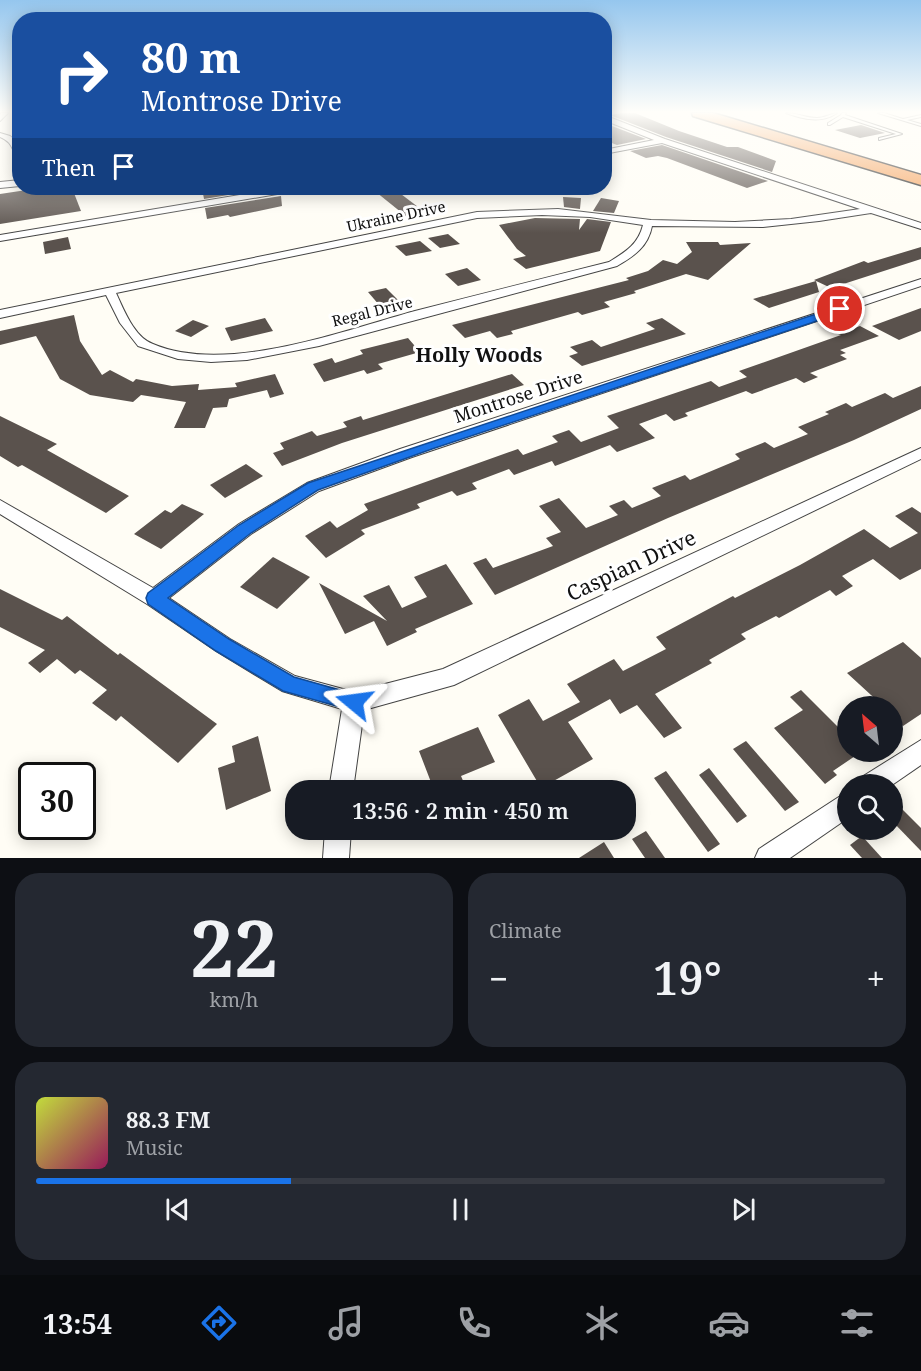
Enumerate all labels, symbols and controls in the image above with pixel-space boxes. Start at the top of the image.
text: 80 m [141,28,241,85]
icon: right [42,36,120,114]
text: Montrose Drive [141,82,342,119]
icon: arrive [107,150,140,183]
text: Then [42,152,95,182]
street label: Ukraine Drive [345,196,447,236]
pin [814,283,865,334]
street label: Regal Drive [330,291,414,331]
icon: arrive [823,292,856,325]
district label: Holly Woods [416,341,542,368]
street label: Montrose Drive [451,364,585,428]
street label: Caspian Drive [562,523,700,607]
position arrow [322,670,386,734]
north arrow [837,696,903,762]
map controls [837,696,903,840]
speed limit sign: 30 [18,762,96,840]
button: search [837,774,903,840]
text: 13:56 · 2 min · 450 m [352,795,569,825]
text: 22 [190,894,278,1000]
text: Climate [489,917,562,944]
text: 19° [653,947,722,1008]
text: − [489,956,508,1001]
text: + [867,956,885,1001]
text: km/h [209,986,259,1013]
text: 88.3 FM [126,1104,210,1134]
text: Music [126,1134,183,1161]
icon: previous [161,1193,194,1226]
icon: pause [444,1193,477,1226]
icon: next [727,1193,760,1226]
icon: directions [198,1302,240,1344]
icon: music [325,1302,367,1344]
icon: phone [453,1302,495,1344]
icon: climate [581,1302,623,1344]
icon: car [708,1302,750,1344]
icon: filters [836,1302,878,1344]
text: 13:54 [43,1305,112,1342]

